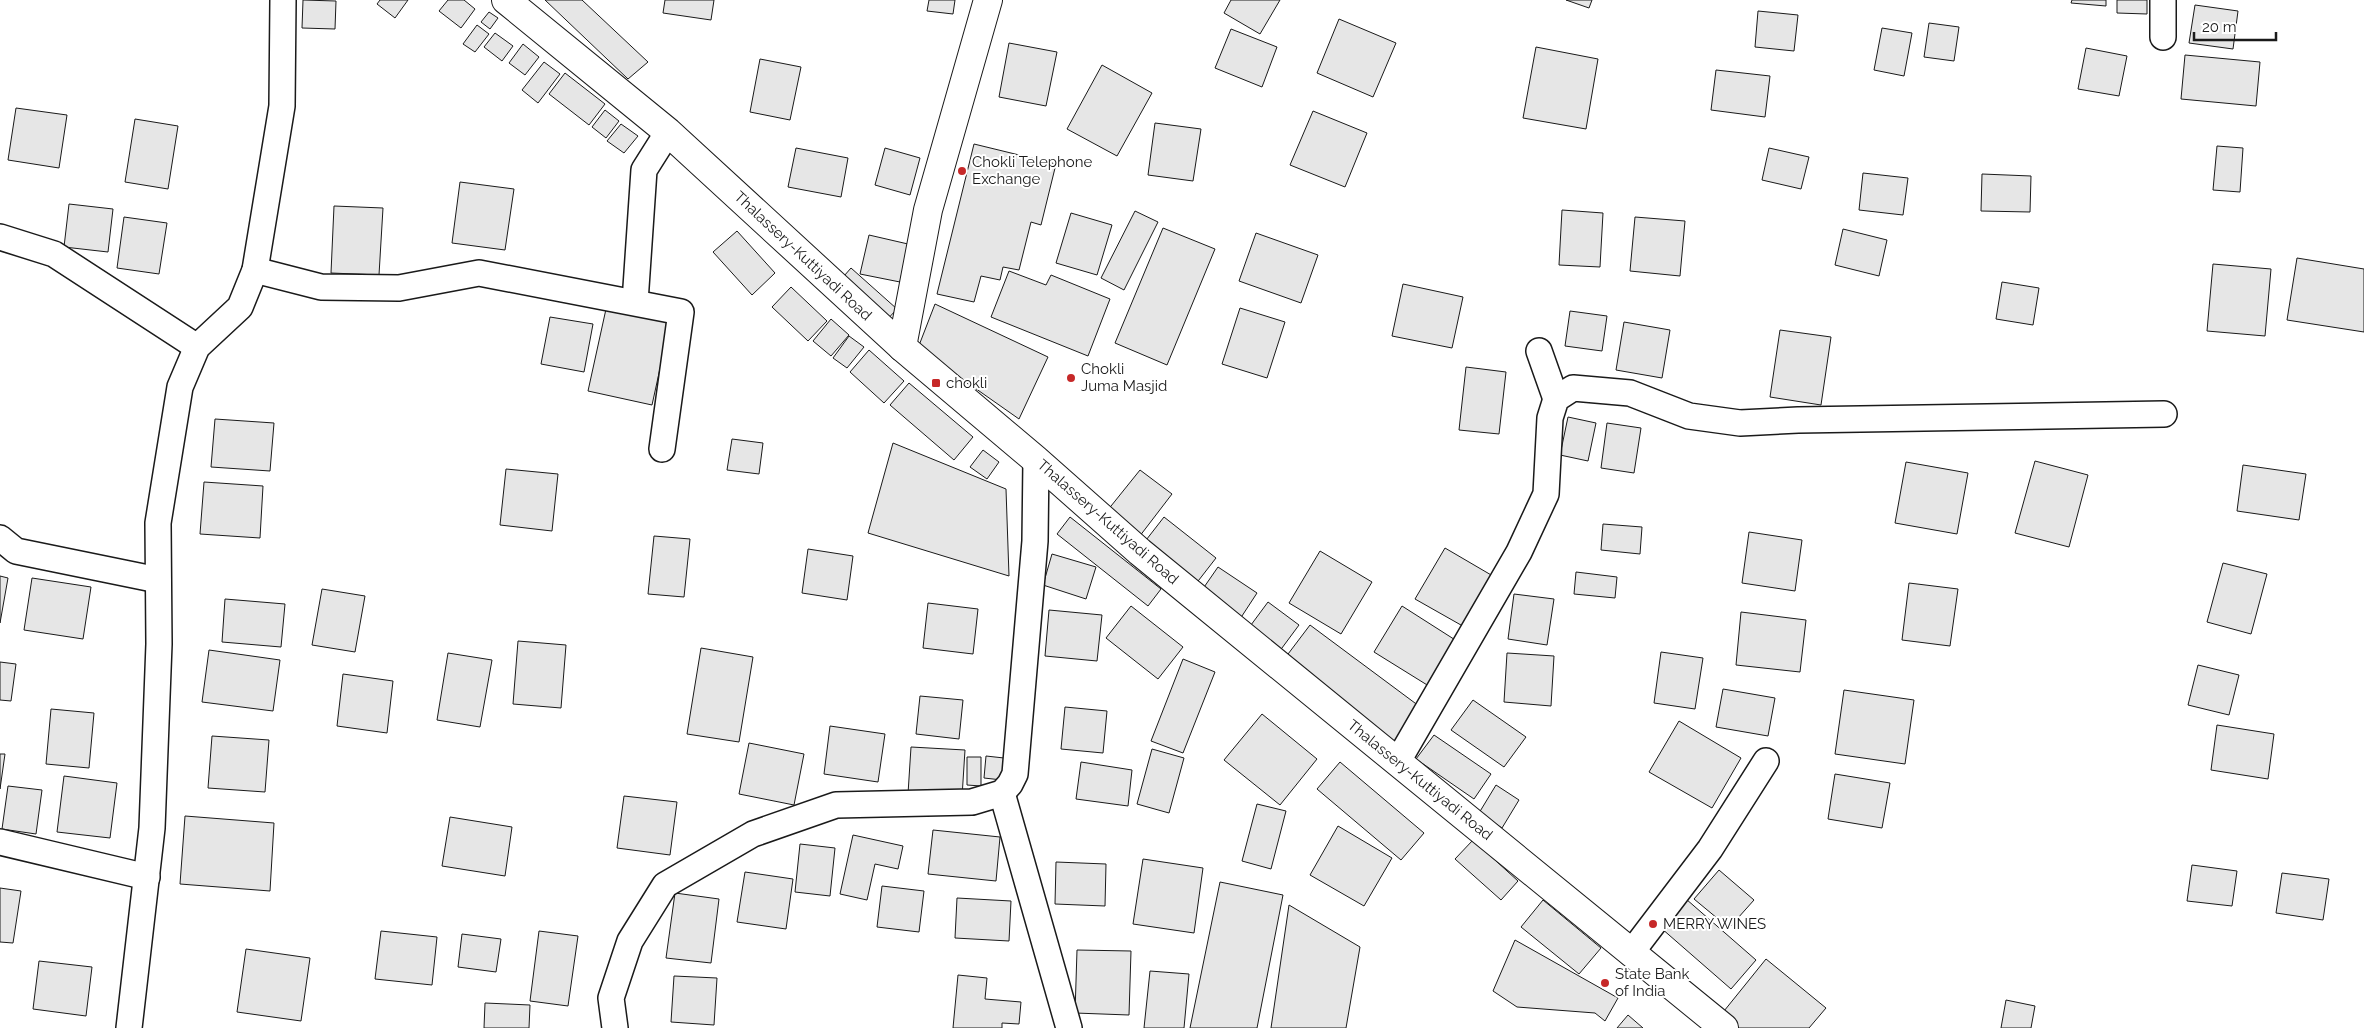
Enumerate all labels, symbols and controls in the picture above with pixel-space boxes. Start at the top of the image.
scale bar [2194,10,2276,42]
text: 20 m [2202,18,2237,36]
place label: Chokli Telephone Exchange [972,153,1092,188]
marker: Chokli Telephone Exchange [956,165,968,177]
street label: Thalassery-Kuttiyadi Road [731,188,875,324]
place label: Chokli Juma Masjid [1081,360,1167,395]
marker: Chokli Juma Masjid [1065,372,1077,384]
place label: chokli [946,374,987,392]
marker: chokli [930,377,942,389]
street label: Thalassery-Kuttiyadi Road [1034,456,1182,588]
street label: Thalassery-Kuttiyadi Road [1344,716,1496,844]
place label: MERRY WINES [1663,915,1766,933]
marker: MERRY WINES [1647,918,1659,930]
place label: State Bank of India [1615,965,1690,1000]
marker: State Bank of India [1599,977,1611,989]

